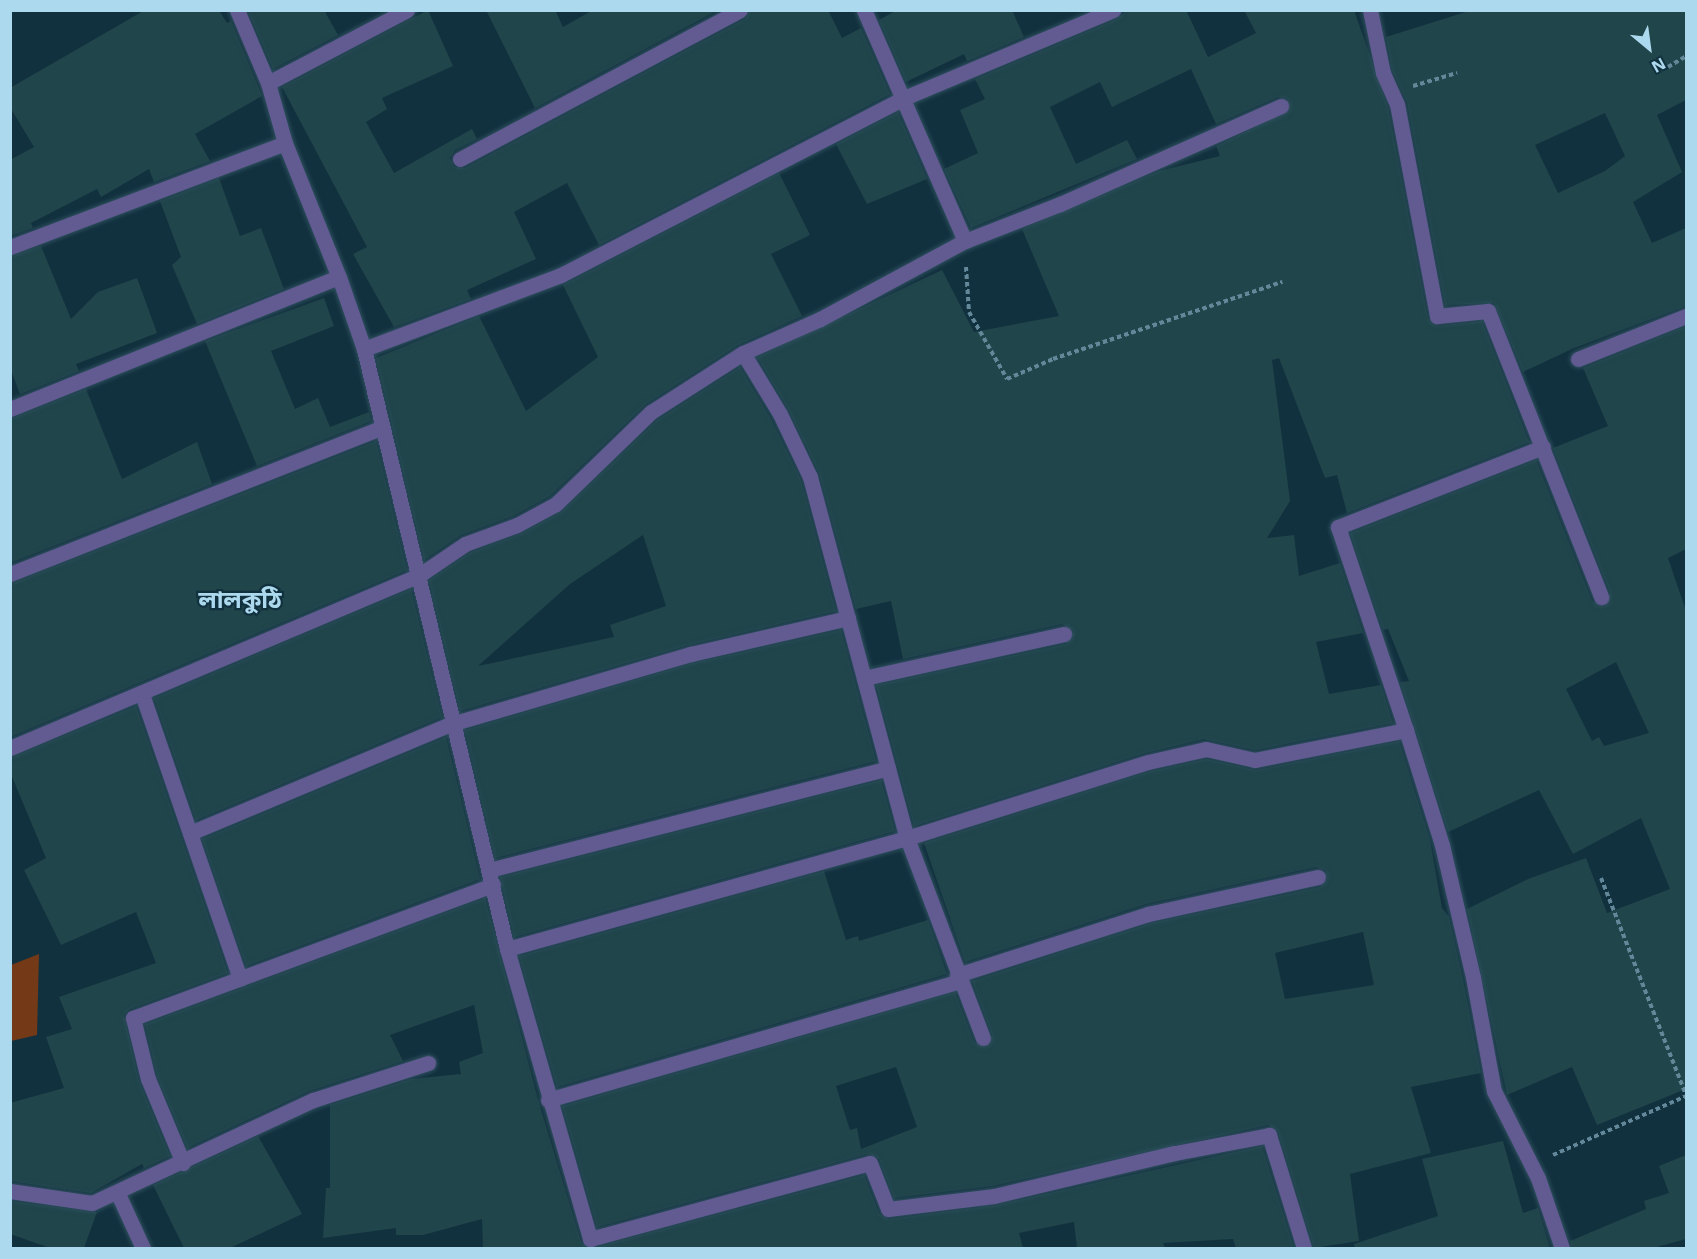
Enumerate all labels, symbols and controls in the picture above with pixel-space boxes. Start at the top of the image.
north arrow [1619,18,1679,78]
text: N [1647,51,1669,77]
district label: লালকুঠি [199,589,281,617]

